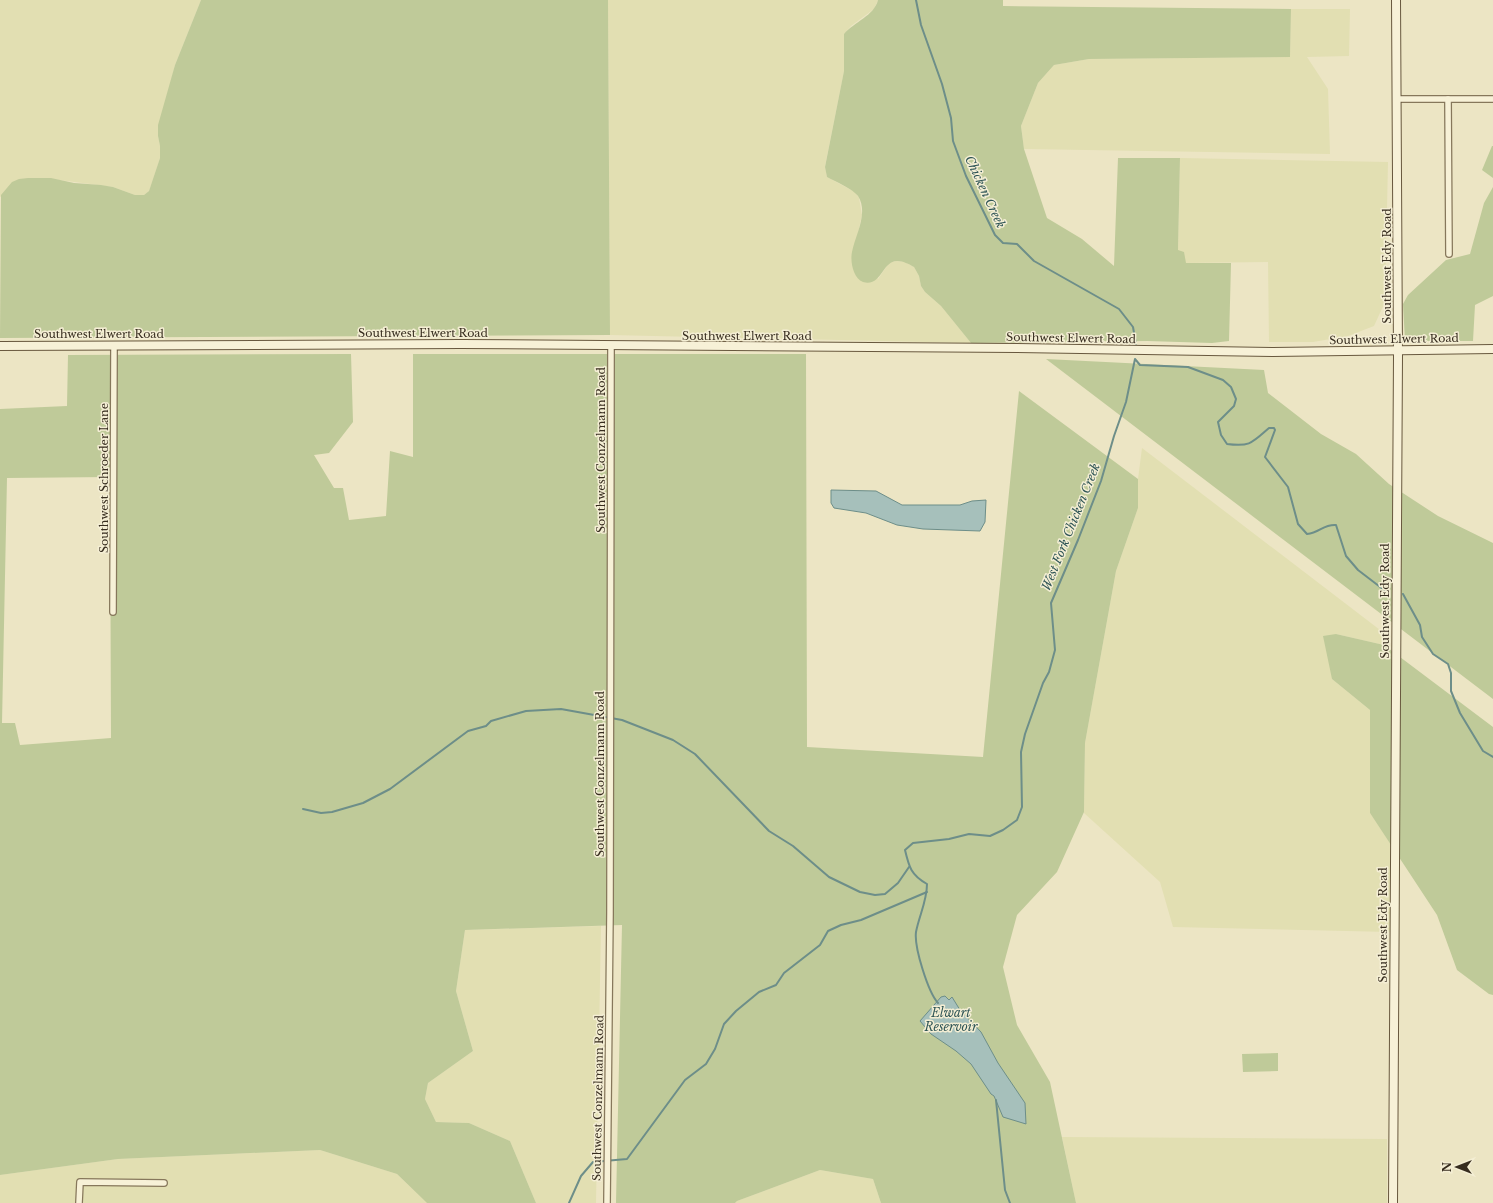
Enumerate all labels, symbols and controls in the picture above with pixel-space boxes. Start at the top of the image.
water label: Chicken Creek [962,153,1009,230]
street label: Southwest Edy Road [1380,208,1394,324]
street label: Southwest Elwert Road [358,326,488,340]
street label: Southwest Elwert Road [34,327,164,341]
street label: Southwest Elwert Road [682,329,812,343]
street label: Southwest Elwert Road [1006,330,1137,346]
street label: Southwest Elwert Road [1329,331,1460,347]
street label: Southwest Conzelmann Road [594,366,608,533]
street label: Southwest Schroeder Lane [97,403,111,553]
water label: West Fork Chicken Creek [1038,461,1103,593]
street label: Southwest Edy Road [1378,543,1392,659]
street label: Southwest Conzelmann Road [593,690,607,857]
street label: Southwest Edy Road [1376,867,1390,983]
water label: Elwart Reservoir [923,1005,978,1034]
street label: Southwest Conzelmann Road [590,1014,606,1181]
north arrow [1437,1147,1477,1187]
text: N [1440,1161,1454,1172]

